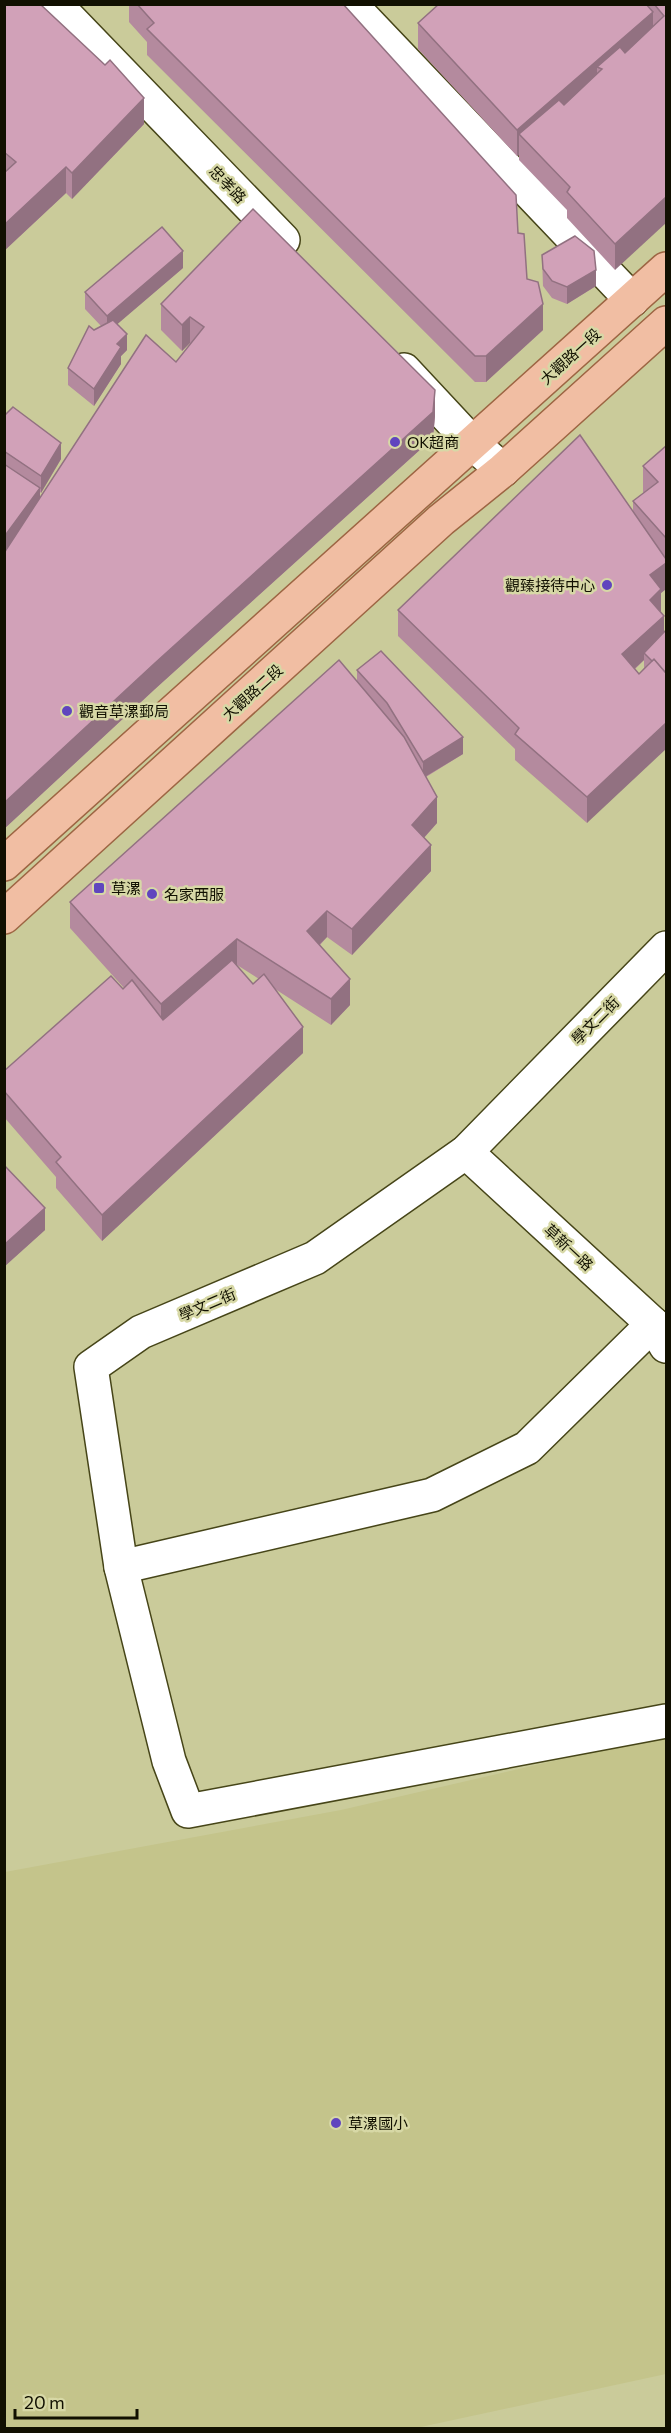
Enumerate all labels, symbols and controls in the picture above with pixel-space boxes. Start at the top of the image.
street label: 忠孝路 [206,162,250,206]
street label: 大觀路一段 [536,324,604,388]
place label: OK超商 [407,433,459,451]
marker: OK超商 [388,435,402,449]
place label: 觀臻接待中心 [505,576,595,594]
marker: 觀臻接待中心 [600,578,614,592]
street label: 大觀路二段 [218,660,286,724]
place label: 觀音草漯郵局 [79,702,169,720]
marker: 觀音草漯郵局 [60,704,74,718]
place label: 草漯 [111,879,141,897]
marker: 草漯 [92,881,106,895]
place label: 名家西服 [164,885,224,903]
marker: 名家西服 [145,887,159,901]
street label: 學文二街 [567,992,623,1048]
street label: 草新一路 [541,1220,597,1274]
street label: 學文二街 [176,1284,238,1324]
place label: 草漯國小 [348,2114,408,2132]
marker: 草漯國小 [329,2116,343,2130]
scale bar [15,2382,136,2420]
text: 20 m [24,2391,65,2413]

